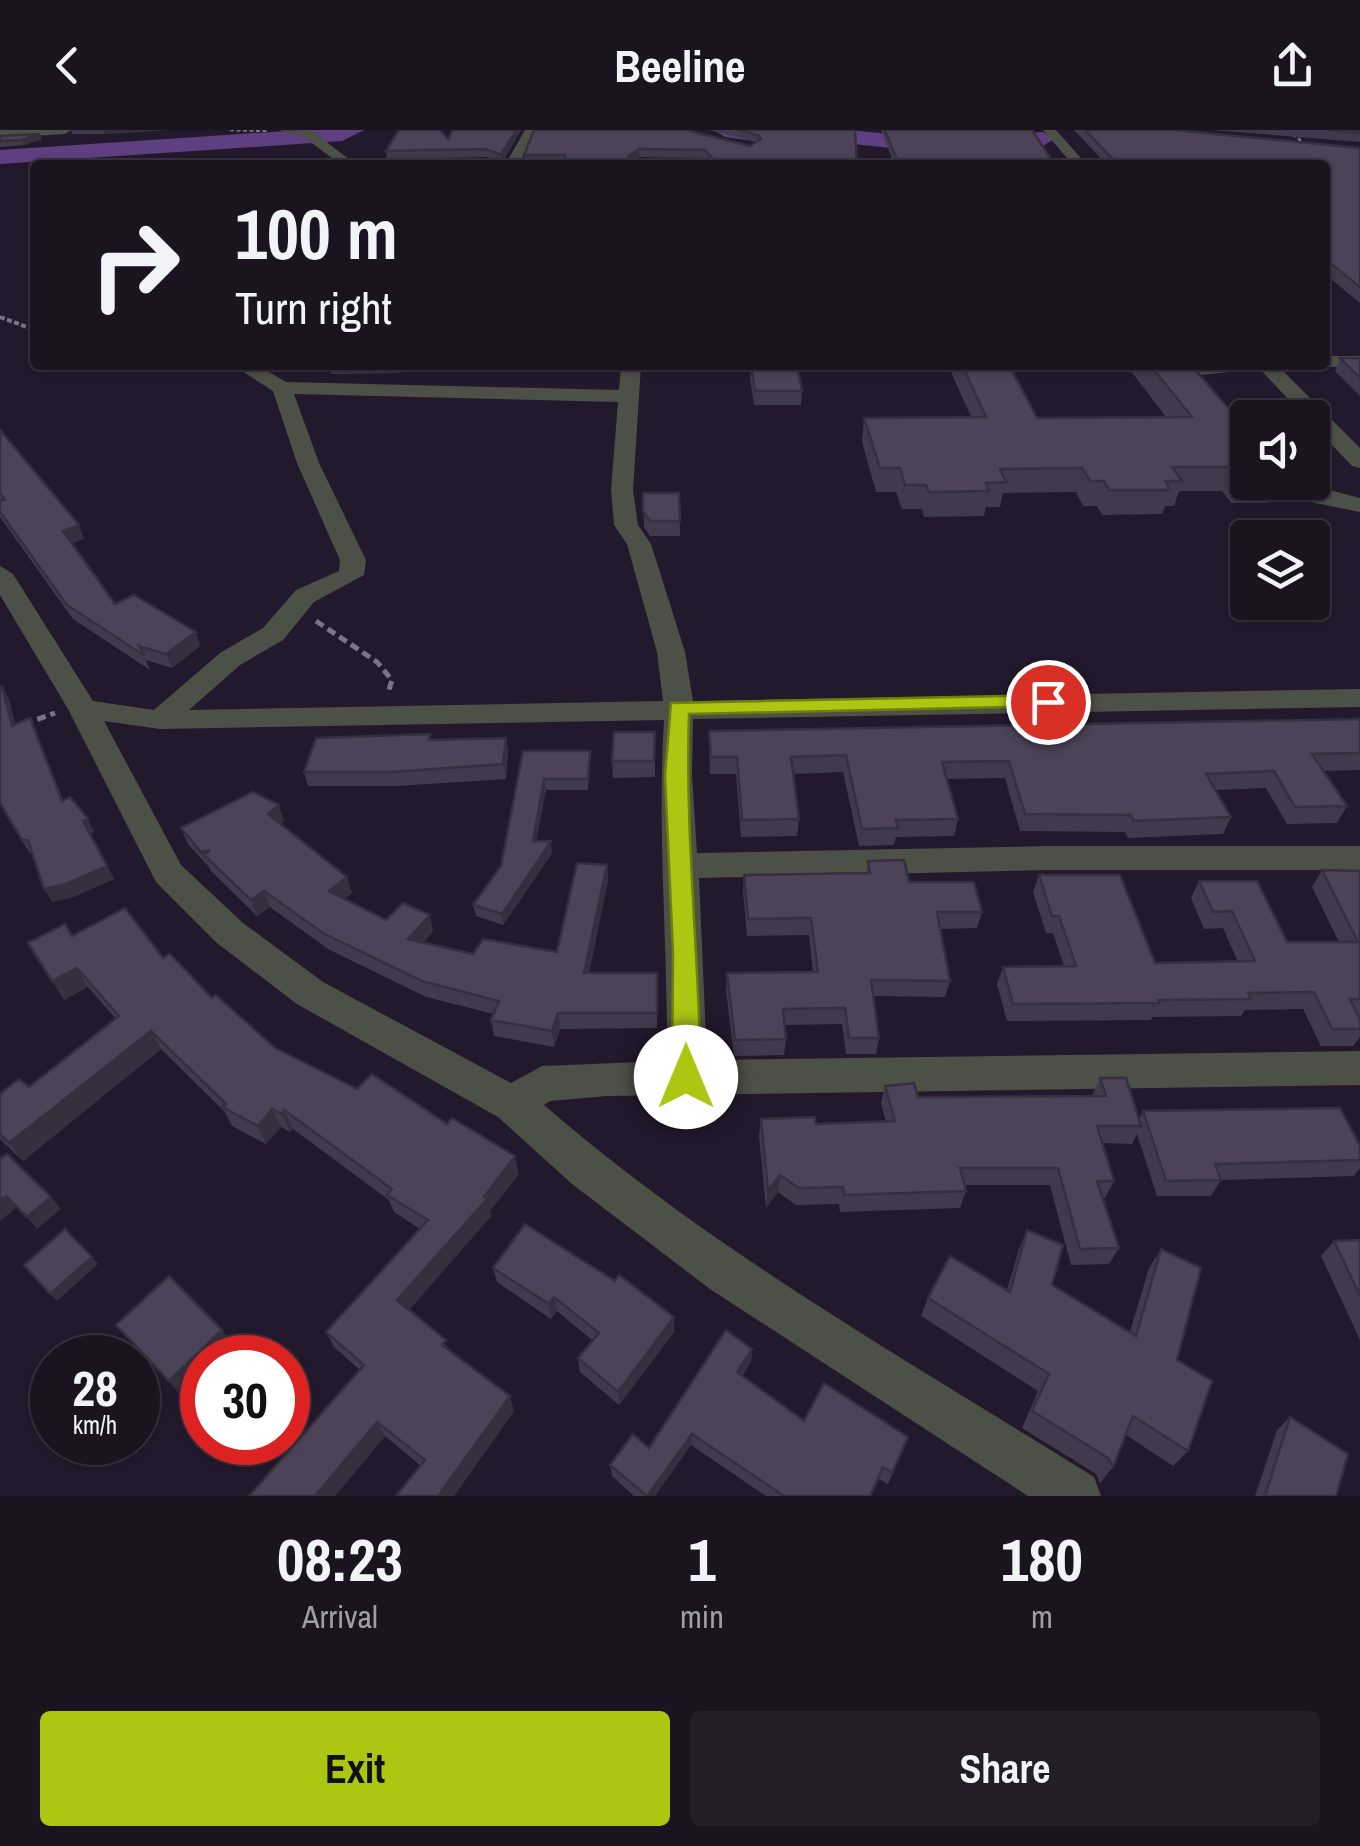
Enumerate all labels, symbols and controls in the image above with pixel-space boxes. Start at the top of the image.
text: Beeline [614,35,746,96]
icon: back [40,38,95,93]
icon: share [1265,38,1320,93]
text: 100 m [235,187,398,281]
icon: right [70,200,200,330]
text: Turn right [235,277,392,338]
map controls [1230,400,1330,620]
button: sound [1230,400,1330,500]
button: layers [1230,520,1330,620]
pin [1006,660,1091,745]
icon: arrive [1021,675,1076,730]
position arrow [634,1025,738,1129]
speed limit sign: 30 [180,1335,310,1465]
text: 28 [72,1354,118,1422]
text: km/h [73,1408,117,1442]
text: 08:23 [277,1519,403,1600]
text: 1 [688,1519,716,1600]
text: 180 [1001,1519,1083,1600]
text: Arrival [302,1595,378,1638]
text: min [680,1595,724,1638]
text: m [1031,1595,1053,1638]
button: Exit [40,1711,670,1826]
button: Share [690,1711,1320,1826]

